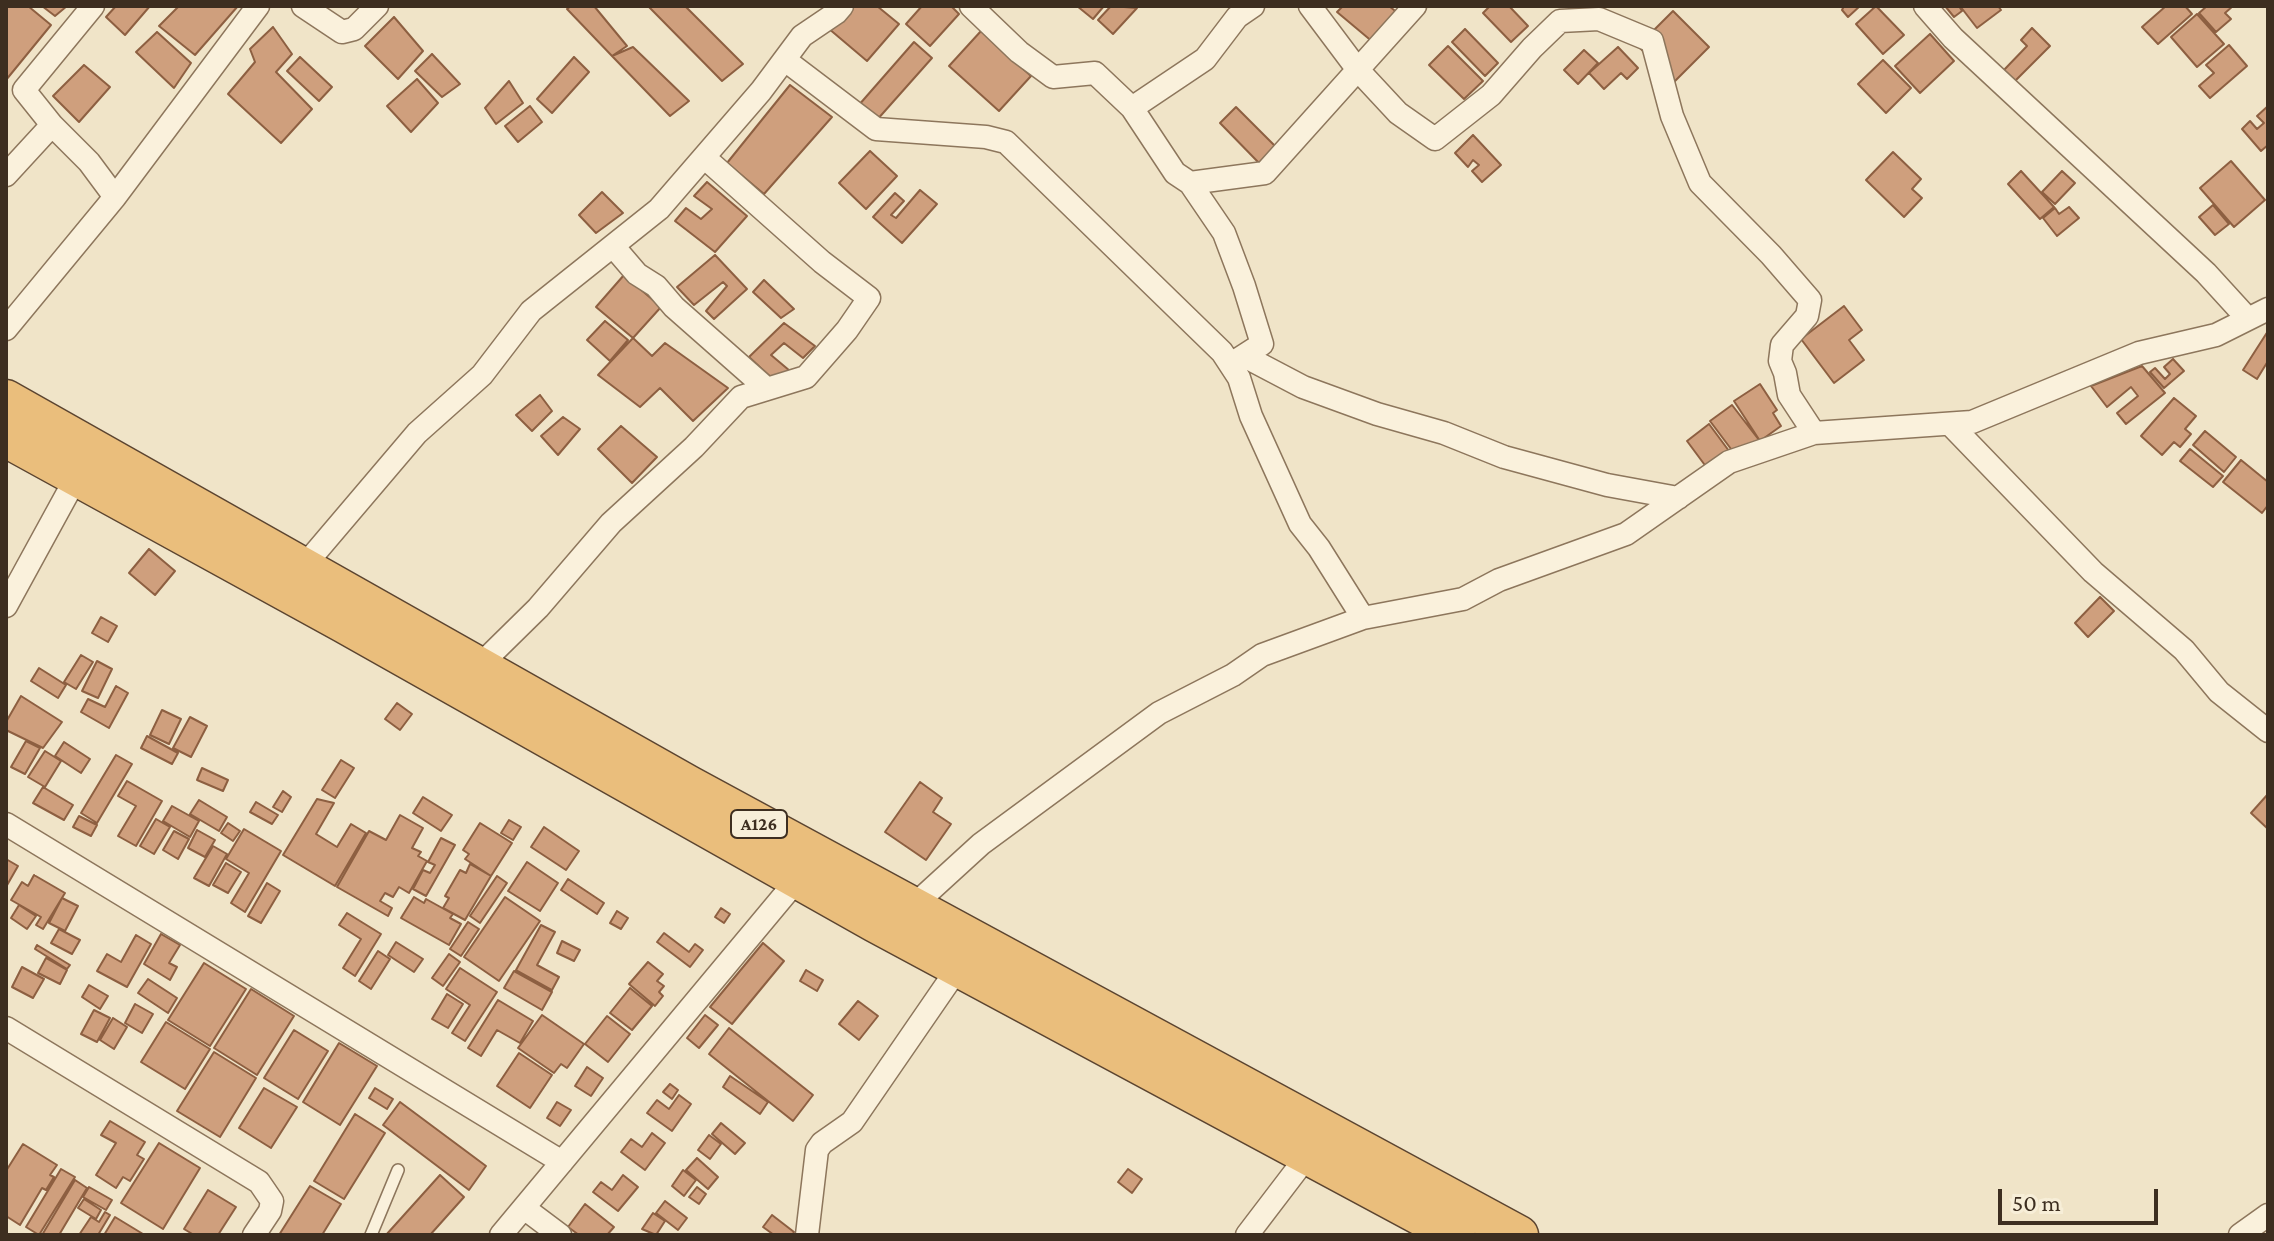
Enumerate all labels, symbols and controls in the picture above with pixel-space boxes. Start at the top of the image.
road number: A126 [731,810,787,838]
scale bar [2002,1173,2162,1223]
text: 50 m [2012,1189,2061,1216]

